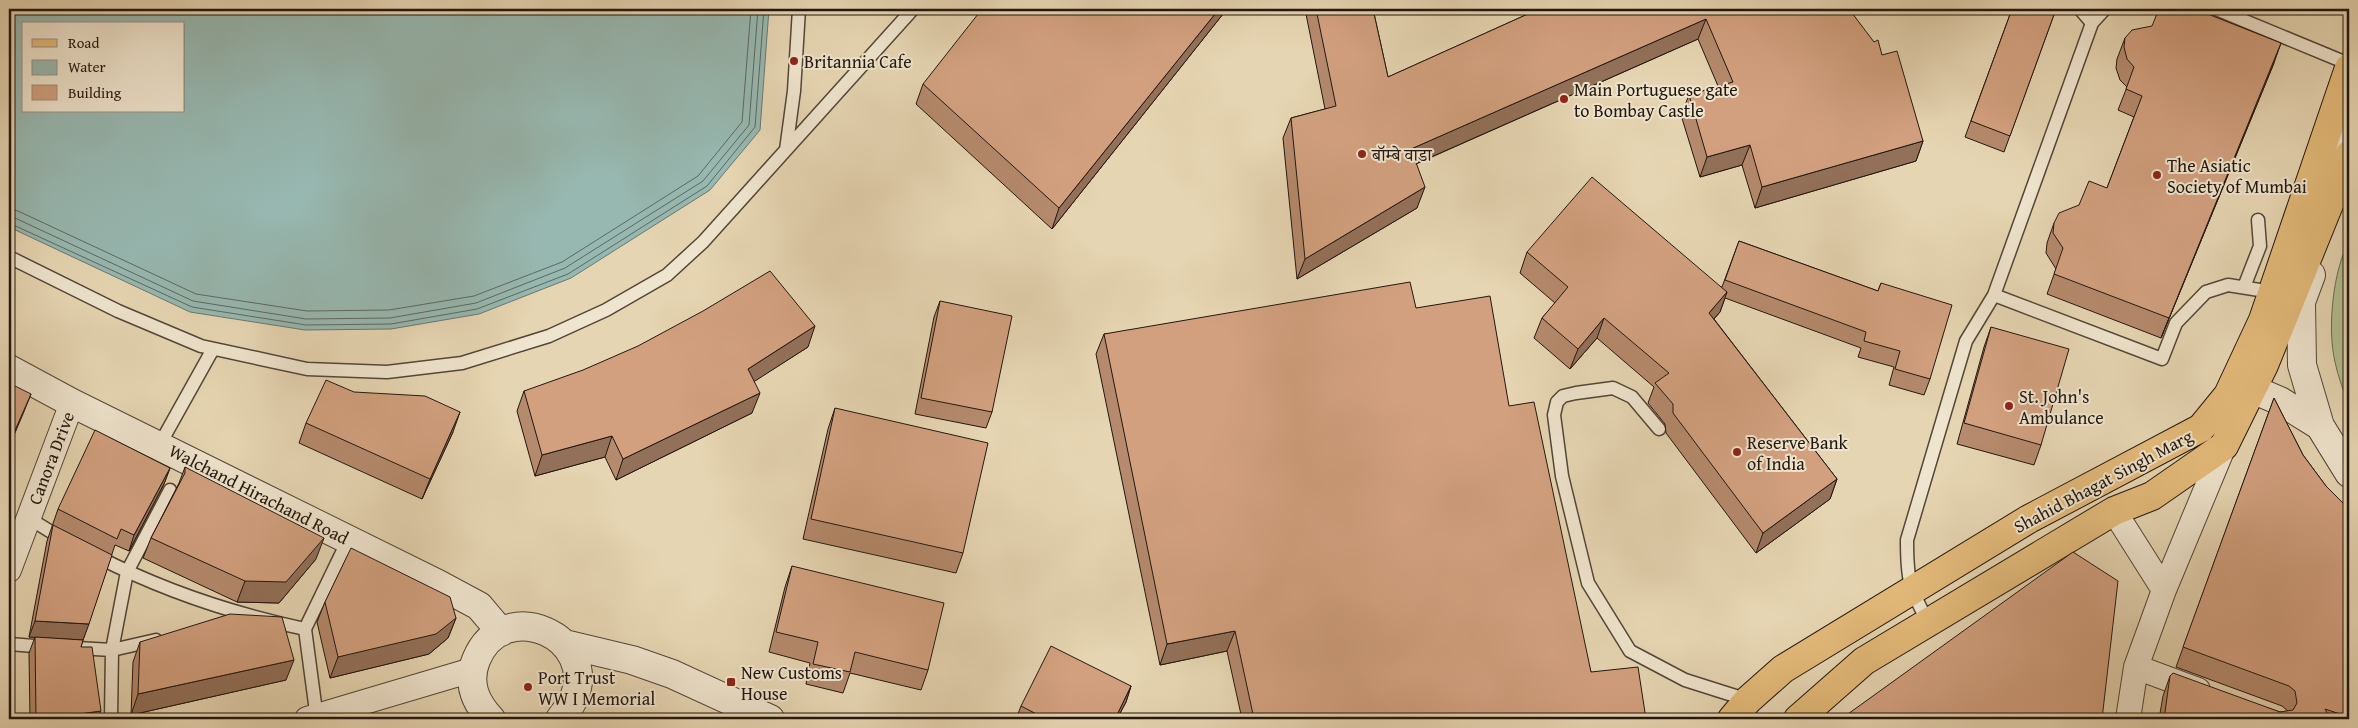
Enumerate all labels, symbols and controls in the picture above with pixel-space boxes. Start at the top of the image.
legend [22,22,185,112]
text: Road [68,32,99,53]
place label: Britannia Cafe [804,48,912,75]
marker: Britannia Cafe [788,55,800,67]
text: Water [68,56,106,77]
place label: Main Portuguese gate to Bombay Castle [1574,76,1738,124]
text: Building [68,82,122,103]
marker: Main Portuguese gate to Bombay Castle [1558,93,1570,105]
place label: बॉम्बे वाडा [1371,141,1433,168]
marker: बॉम्बे वाडा [1356,148,1368,160]
place label: The Asiatic Society of Mumbai [2167,152,2307,200]
marker: The Asiatic Society of Mumbai [2151,169,2163,181]
place label: St. John's Ambulance [2019,383,2104,431]
marker: St. John's Ambulance [2003,400,2015,412]
street label: Canora Drive [21,408,81,508]
street label: Shahid Bhagat Singh Marg [2009,422,2197,540]
place label: Reserve Bank of India [1747,429,1849,477]
street label: Walchand Hirachand Road [164,437,354,551]
marker: Reserve Bank of India [1731,446,1743,458]
place label: New Customs House [741,659,842,707]
place label: Port Trust WW I Memorial [538,664,655,712]
marker: New Customs House [725,676,737,688]
marker: Port Trust WW I Memorial [522,681,534,693]

